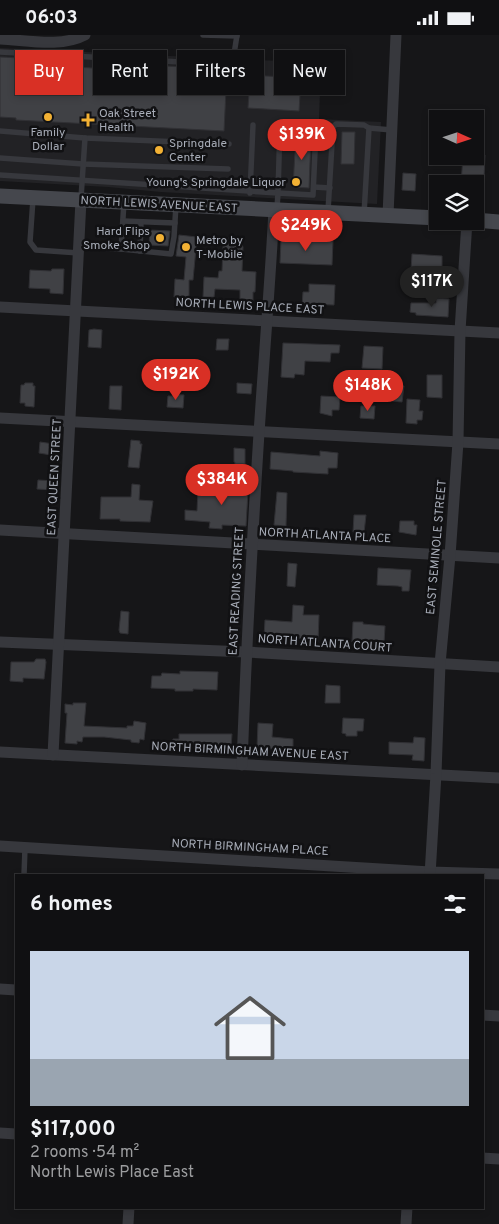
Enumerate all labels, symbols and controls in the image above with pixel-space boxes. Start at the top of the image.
text: 06:03 [25,6,78,30]
chip: Buy [15,50,83,95]
chip: Rent [93,50,167,95]
chip: Filters [177,50,264,95]
chip: New [274,50,345,95]
place label: Oak Street Health [99,106,156,136]
north arrow [429,110,484,165]
map controls [429,110,484,230]
marker: Family Dollar [42,111,54,123]
marker: Oak Street Health [81,113,95,127]
pin: $139K [267,119,337,161]
place label: Family Dollar [31,125,65,155]
text: $139K [279,125,325,145]
place label: Springdale Center [169,136,227,166]
marker: Springdale Center [153,144,165,156]
place label: Young's Springdale Liquor [146,175,286,191]
button: layers [429,175,484,230]
marker: Young's Springdale Liquor [290,176,302,188]
street label: NORTH LEWIS AVENUE EAST [80,193,238,217]
pin: $249K [271,209,341,252]
text: $249K [281,216,331,236]
place label: Hard Flips Smoke Shop [83,224,150,254]
marker: Hard Flips Smoke Shop [154,232,166,244]
place label: Metro by T-Mobile [196,233,243,263]
marker: Metro by T-Mobile [180,241,192,253]
pin: $117K [397,265,467,308]
text: $117K [411,272,453,292]
street label: NORTH LEWIS PLACE EAST [175,295,325,319]
pin: $192K [141,359,211,401]
text: $192K [153,365,200,385]
pin: $148K [333,369,403,412]
text: $148K [344,376,392,396]
street label: EAST QUEEN STREET [44,418,66,536]
pin: $384K [187,463,257,506]
text: $384K [197,470,247,490]
street label: EAST SEMINOLE STREET [423,479,451,615]
street label: NORTH ATLANTA PLACE [258,525,392,547]
street label: EAST READING STREET [226,526,248,656]
street label: NORTH ATLANTA COURT [257,631,393,657]
street label: NORTH BIRMINGHAM AVENUE EAST [151,739,349,765]
street label: NORTH BIRMINGHAM PLACE [171,836,329,860]
icon: filters [441,890,469,918]
text: 6 homes [30,891,113,918]
icon: home [205,983,295,1073]
text: $117,000 [30,1116,116,1143]
text: 2 rooms · 54 m² [30,1143,139,1163]
text: North Lewis Place East [30,1163,194,1183]

